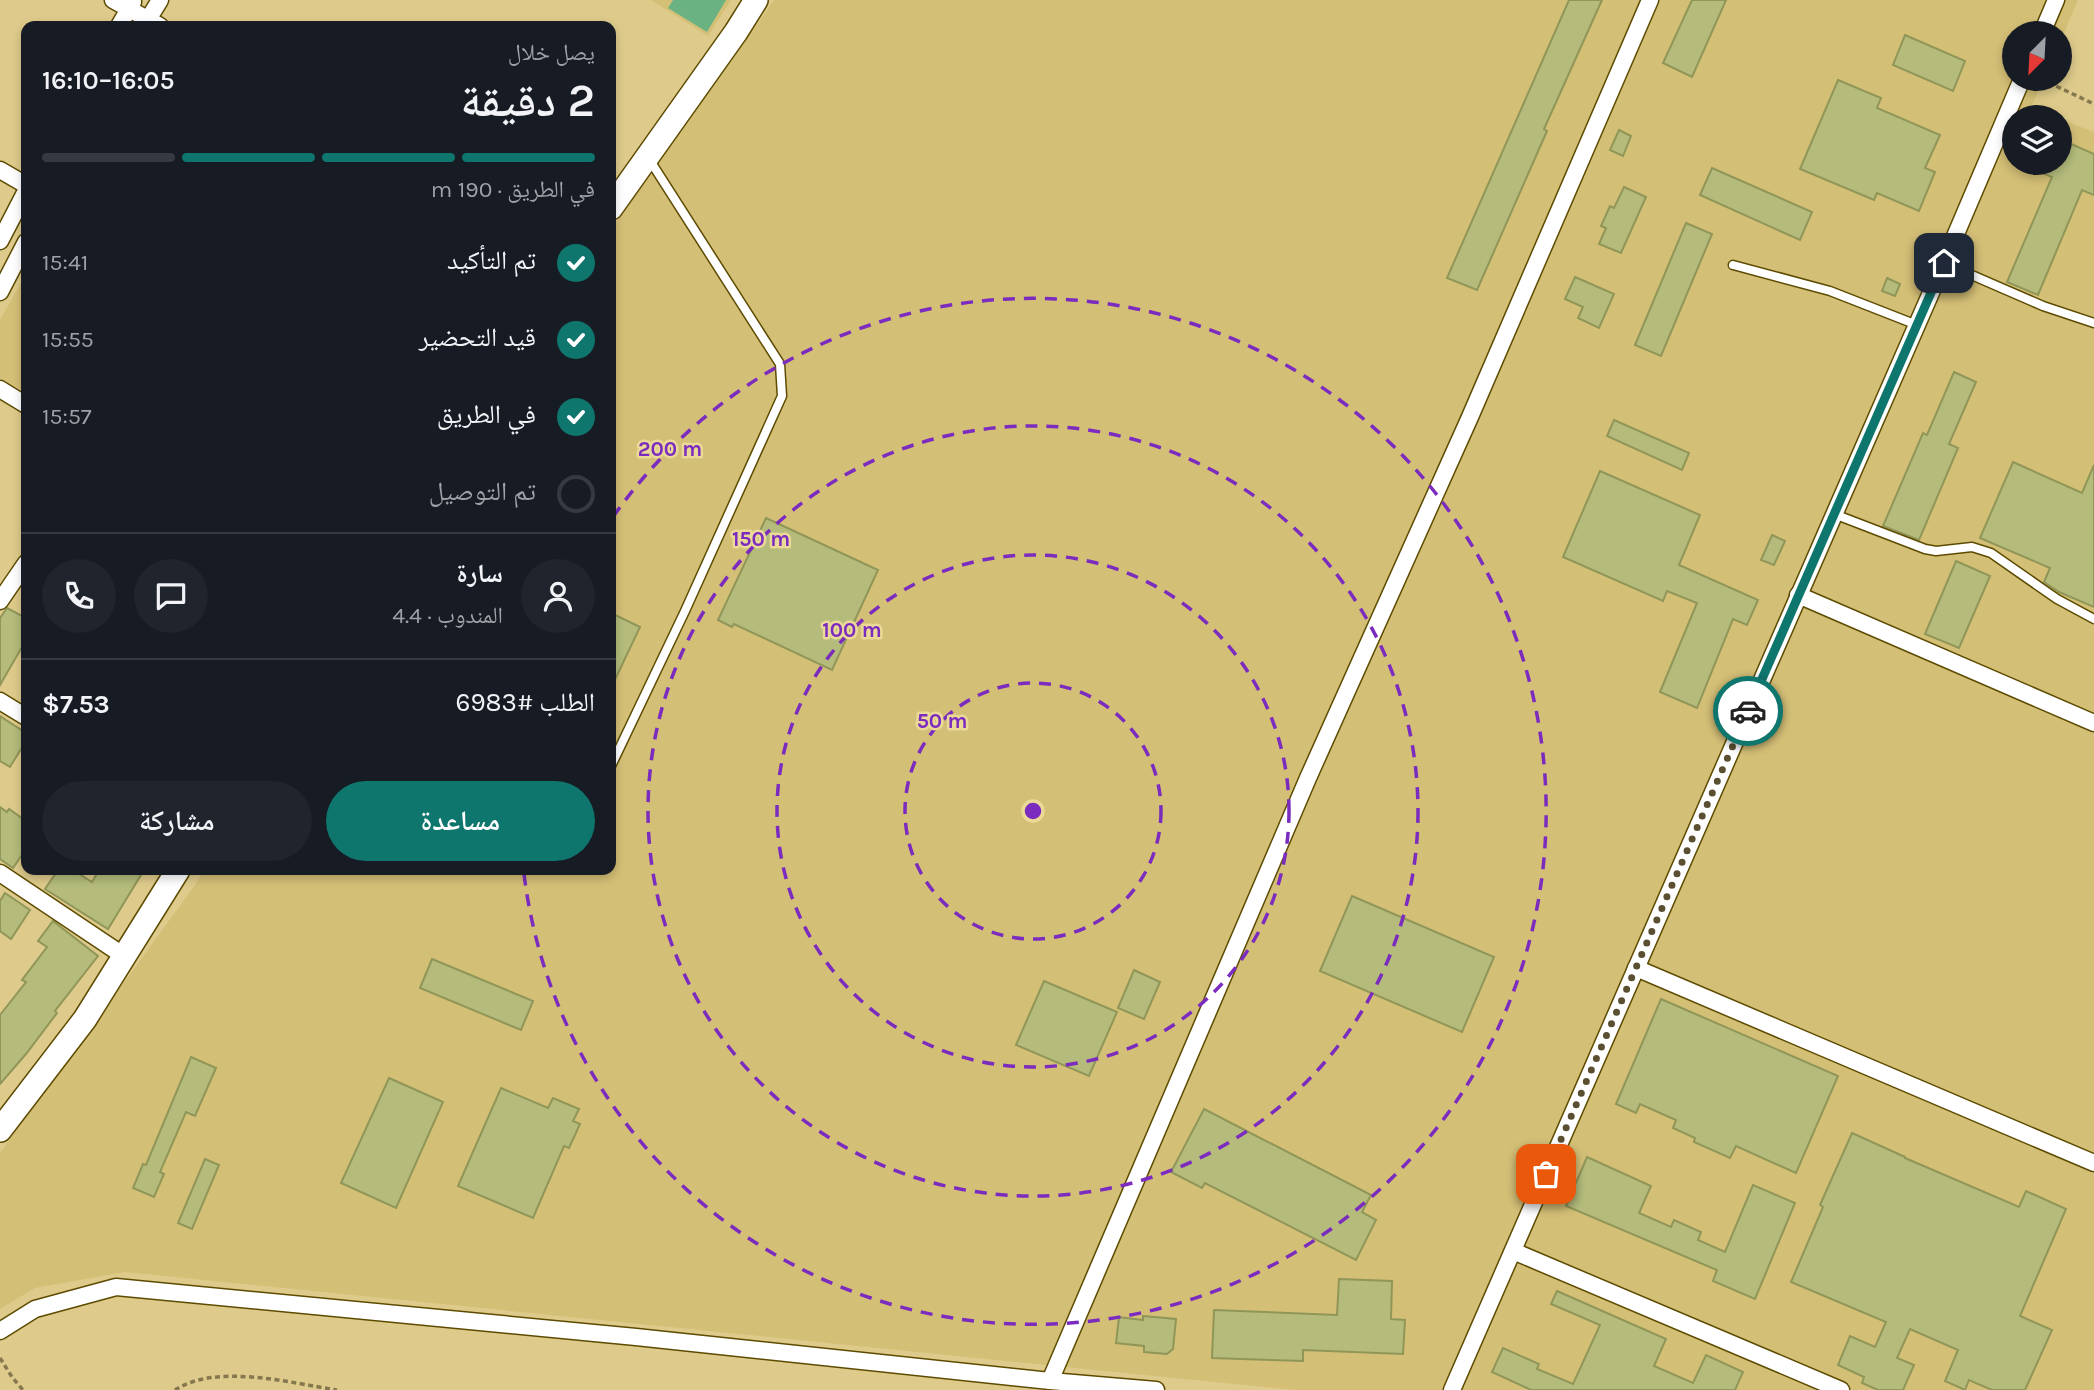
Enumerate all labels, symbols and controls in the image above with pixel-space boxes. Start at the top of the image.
north arrow [2002,21,2072,91]
map controls [2002,21,2072,175]
text: يصل خلال [508,39,595,66]
text: 16:05–16:10 [42,65,174,96]
text: 2 دقيقة [460,74,595,128]
button: layers [2002,105,2072,175]
text: في الطريق · 190 m [431,176,595,203]
pin [1914,233,1974,293]
icon: check [557,244,595,282]
icon: home [1925,244,1963,282]
text: تم التأكيد [447,245,536,276]
text: 15:41 [42,249,88,276]
icon: check [557,321,595,359]
text: قيد التحضير [419,322,536,353]
text: 15:55 [42,326,94,353]
icon: check [557,398,595,436]
text: في الطريق [437,399,536,430]
text: 15:57 [42,403,92,430]
text: 200 m [638,437,702,461]
text: تم التوصيل [429,476,536,507]
text: 150 m [732,527,790,551]
text: سارة [456,558,503,589]
button: phone [42,559,116,633]
button: chat [134,559,208,633]
button: person [521,559,595,633]
text: المندوب · 4.4 [392,602,503,629]
text: 100 m [822,618,882,642]
courier [1713,676,1783,746]
text: الطلب #6983 [456,687,595,718]
text: $7.53 [42,689,110,720]
icon: car [1729,692,1767,730]
text: 50 m [917,709,967,733]
button: مشاركة [42,781,312,861]
button: مساعدة [326,781,595,861]
centre of rings [1021,799,1045,823]
pin [1516,1144,1576,1204]
icon: bag [1527,1155,1565,1193]

